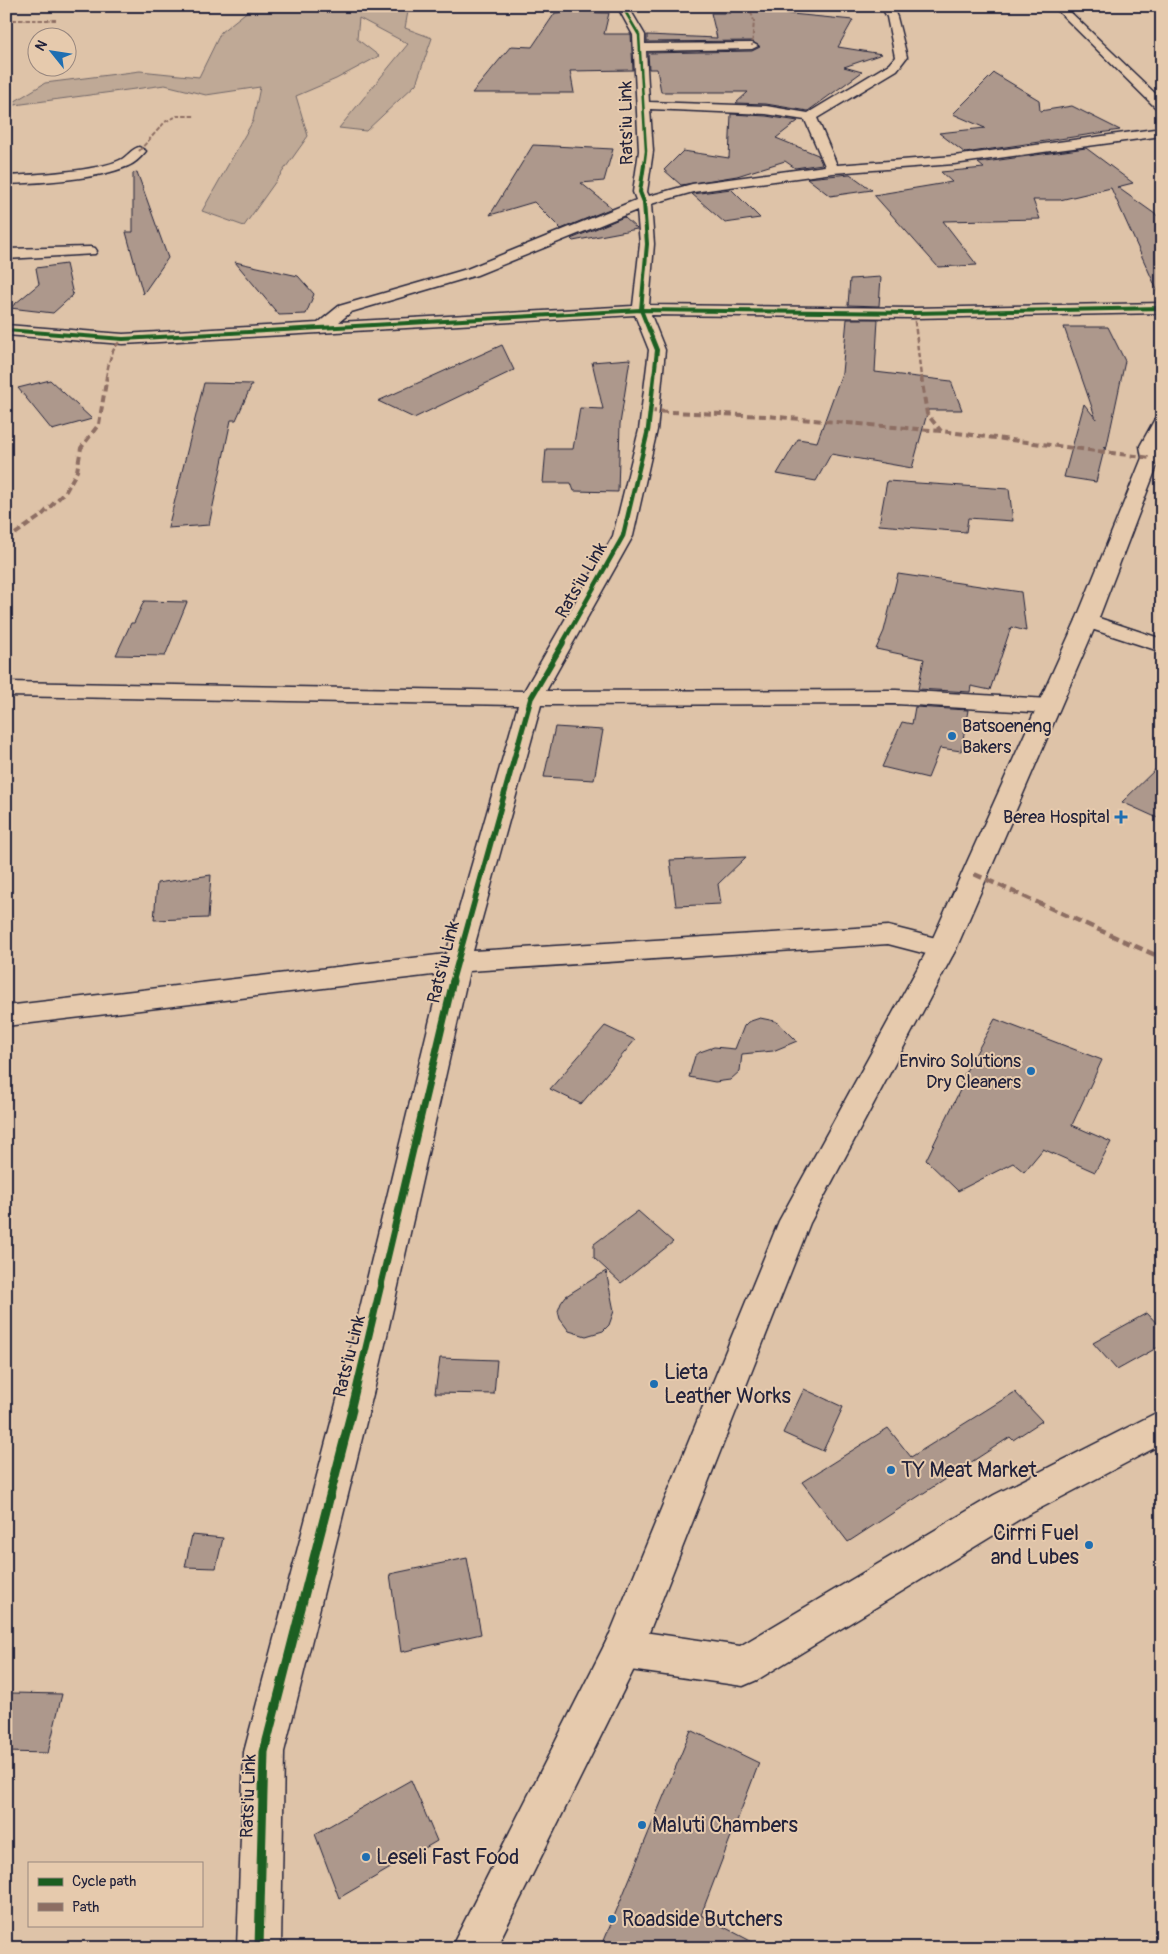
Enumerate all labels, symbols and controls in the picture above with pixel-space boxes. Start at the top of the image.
north arrow [28,28,78,78]
text: N [31,37,51,54]
street label: Rats'iu Link [614,80,639,165]
street label: Rats'iu Link [550,538,613,622]
place label: Batsoeneng Bakers [962,715,1051,759]
marker: Batsoeneng Bakers [946,730,958,742]
place label: Berea Hospital [1003,806,1110,829]
marker: Berea Hospital [1114,810,1128,824]
street label: Rats'iu Link [422,918,465,1006]
place label: Enviro Solutions Dry Cleaners [899,1050,1021,1094]
marker: Enviro Solutions Dry Cleaners [1025,1065,1037,1077]
street label: Rats'iu Link [328,1312,371,1400]
place label: Lieta Leather Works [664,1359,792,1410]
marker: Lieta Leather Works [648,1378,660,1390]
place label: TY Meat Market [901,1457,1038,1484]
marker: TY Meat Market [885,1464,897,1476]
place label: Cirrri Fuel and Lubes [991,1520,1080,1571]
marker: Cirrri Fuel and Lubes [1083,1539,1095,1551]
street label: Rats'iu Link [236,1753,261,1838]
place label: Maluti Chambers [652,1812,799,1839]
marker: Maluti Chambers [636,1819,648,1831]
place label: Leseli Fast Food [376,1844,519,1871]
marker: Leseli Fast Food [360,1851,372,1863]
legend [28,1862,202,1926]
text: Cycle path [72,1872,136,1891]
text: Path [72,1898,99,1917]
place label: Roadside Butchers [622,1906,783,1933]
marker: Roadside Butchers [606,1913,618,1925]

